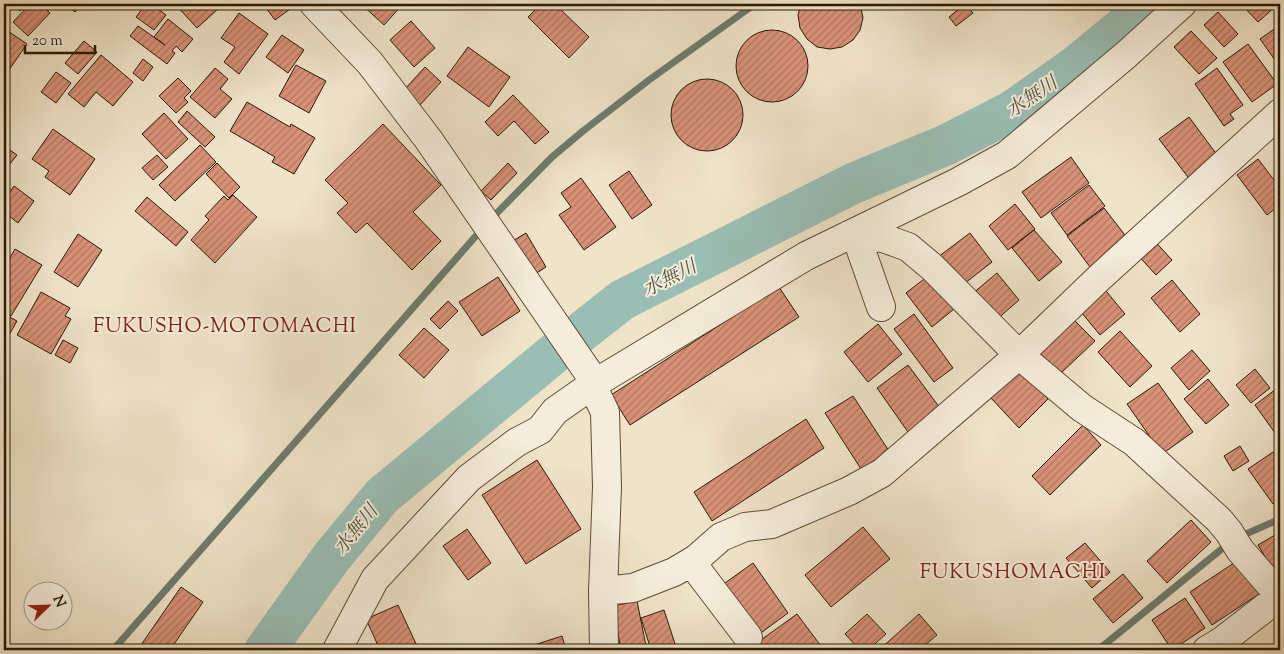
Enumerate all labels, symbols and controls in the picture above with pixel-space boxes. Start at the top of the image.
scale bar [25,22,95,54]
text: 20 m [32,31,63,52]
water label: 水無川 [1001,70,1065,125]
water label: 水無川 [639,253,703,304]
district label: FUKUSHO-MOTOMACHI [93,313,357,342]
water label: 水無川 [329,498,387,561]
district label: FUKUSHOMACHI [920,559,1106,588]
north arrow [22,582,72,632]
text: N [47,593,70,611]

